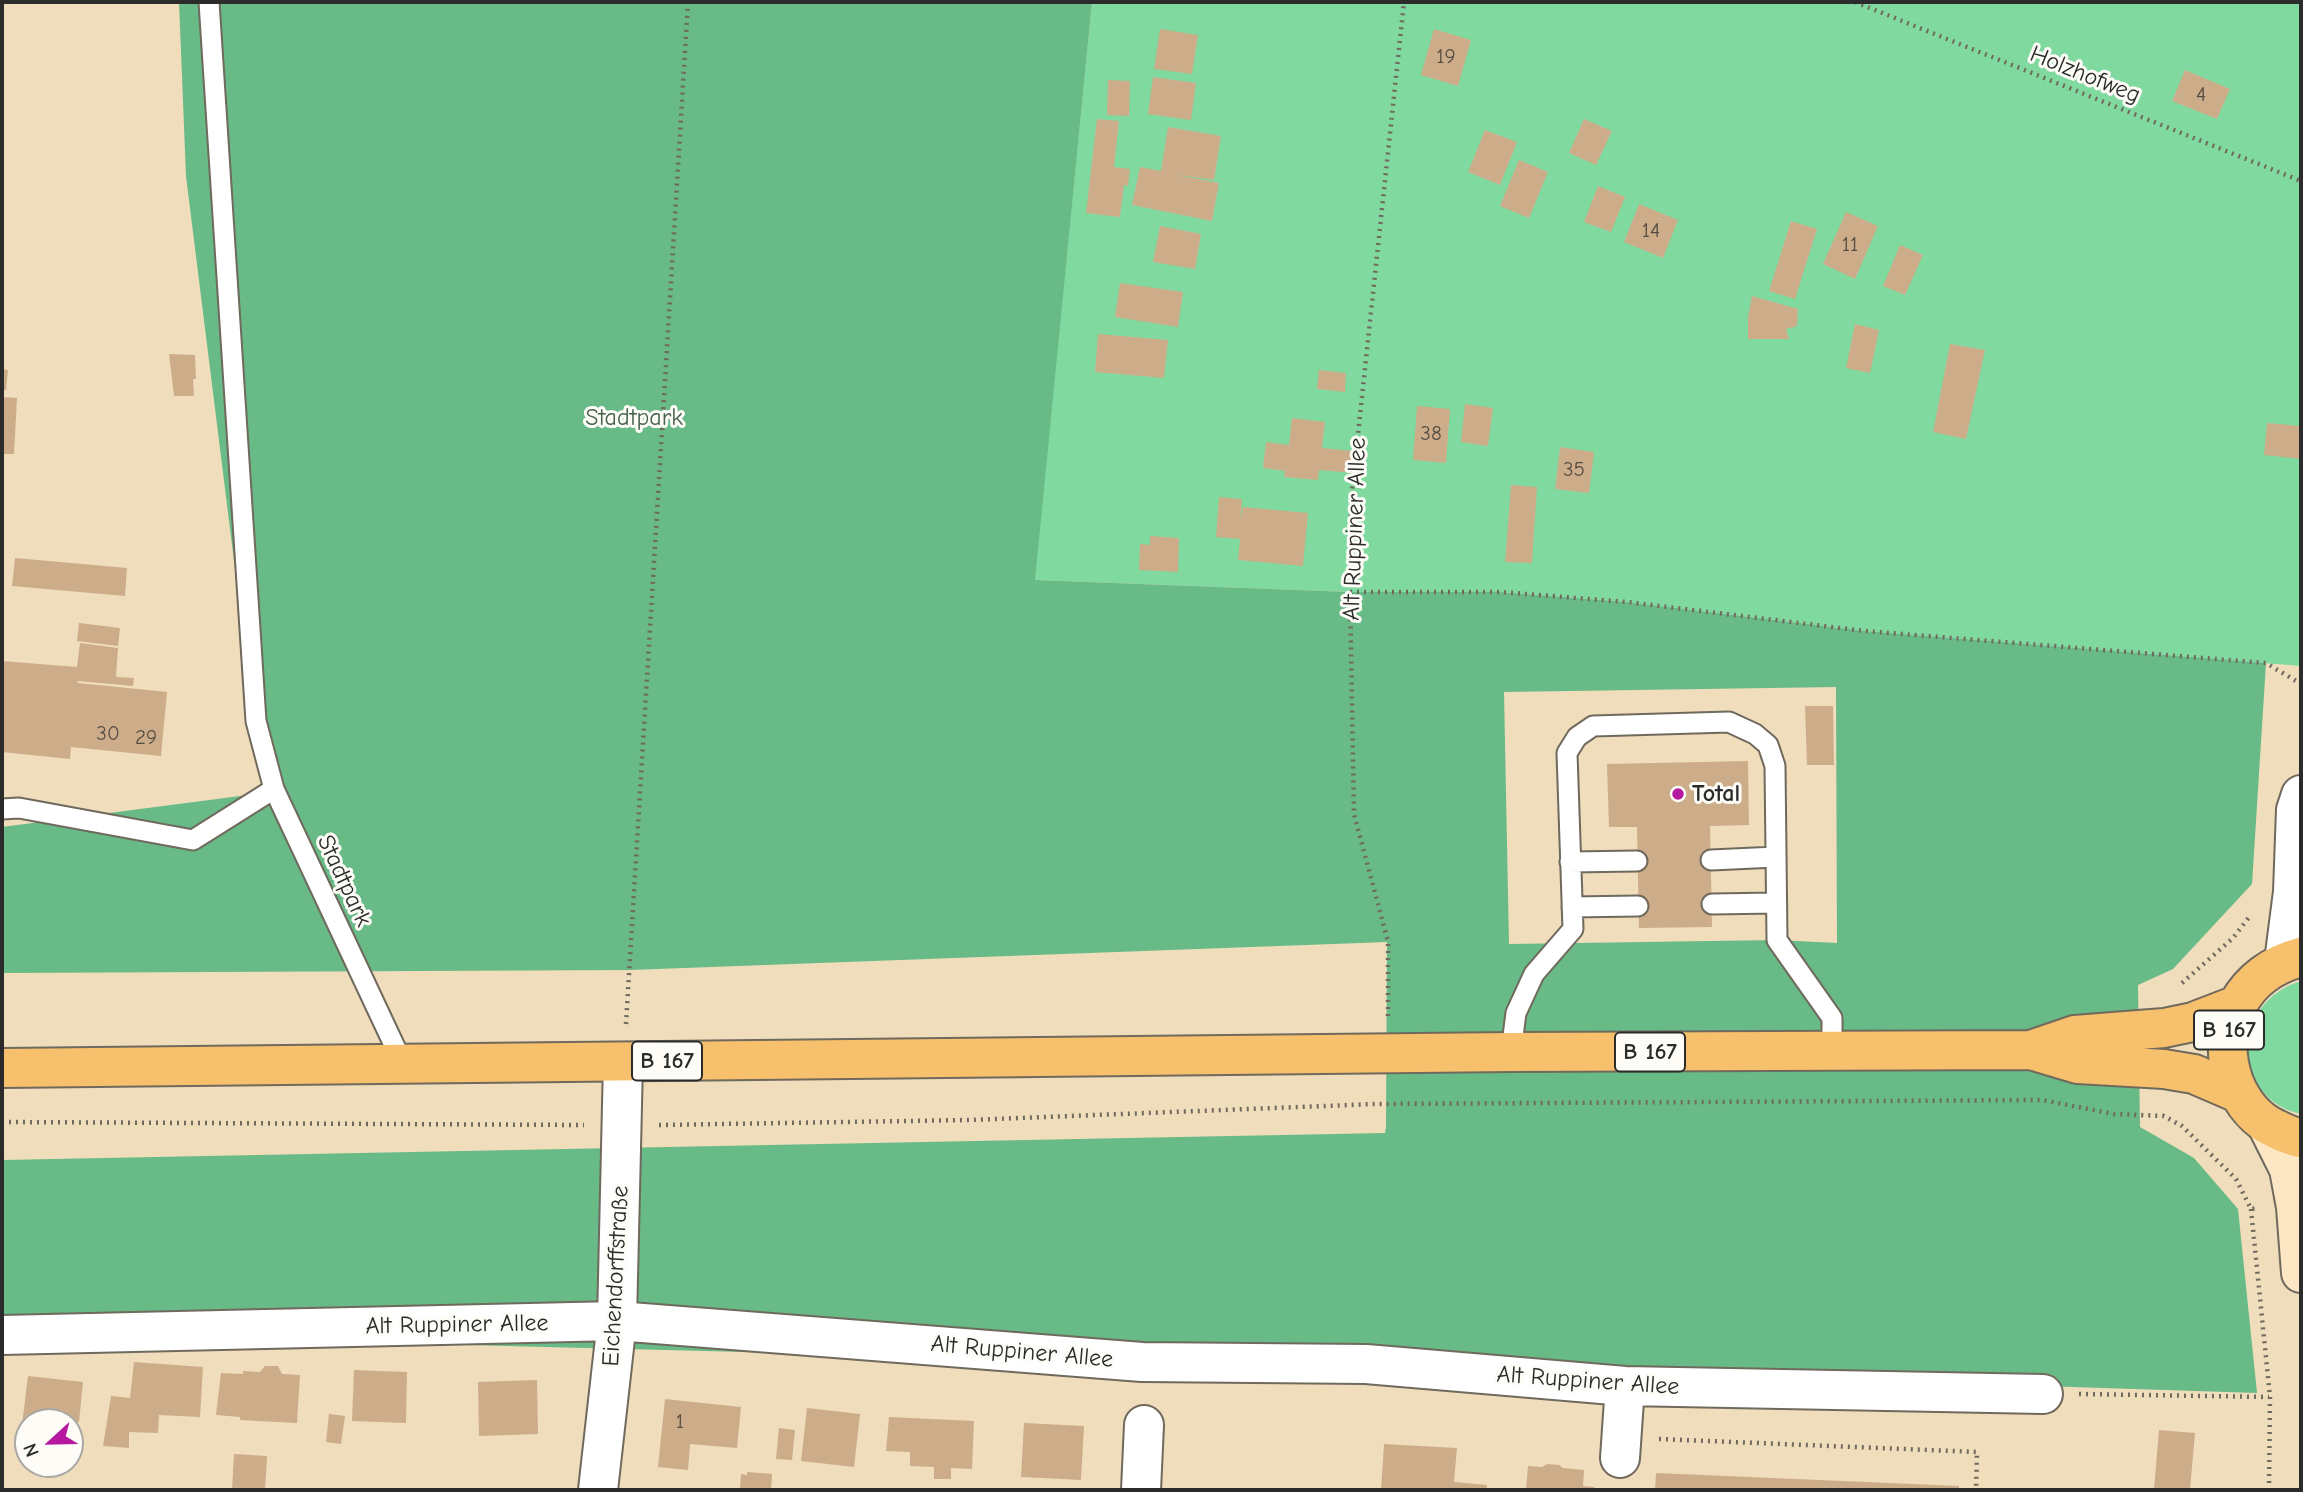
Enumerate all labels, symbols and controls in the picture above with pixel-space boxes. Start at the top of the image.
street label: Holzhofweg [2026,40,2144,110]
house number: 19 [1436,44,1456,70]
house number: 4 [2196,82,2206,108]
house number: 14 [1642,218,1660,244]
house number: 11 [1842,232,1858,258]
park label: Stadtpark [585,404,683,432]
house number: 38 [1420,421,1442,447]
street label: Alt Ruppiner Allee [1337,437,1373,621]
house number: 35 [1563,457,1585,483]
house number: 30 [96,721,120,747]
house number: 29 [135,725,157,751]
place label: Total [1692,780,1740,808]
marker: Total [1670,786,1686,802]
street label: Stadtpark [310,831,378,931]
road number: B 167 [2194,1010,2264,1050]
road number: B 167 [1615,1032,1685,1072]
road number: B 167 [632,1042,702,1080]
street label: Eichendorffstraße [597,1185,635,1367]
street label: Alt Ruppiner Allee [365,1309,549,1341]
street label: Alt Ruppiner Allee [930,1330,1114,1374]
street label: Alt Ruppiner Allee [1496,1360,1680,1402]
north arrow [14,1408,84,1478]
house number: 1 [676,1409,684,1435]
text: N [19,1440,44,1460]

